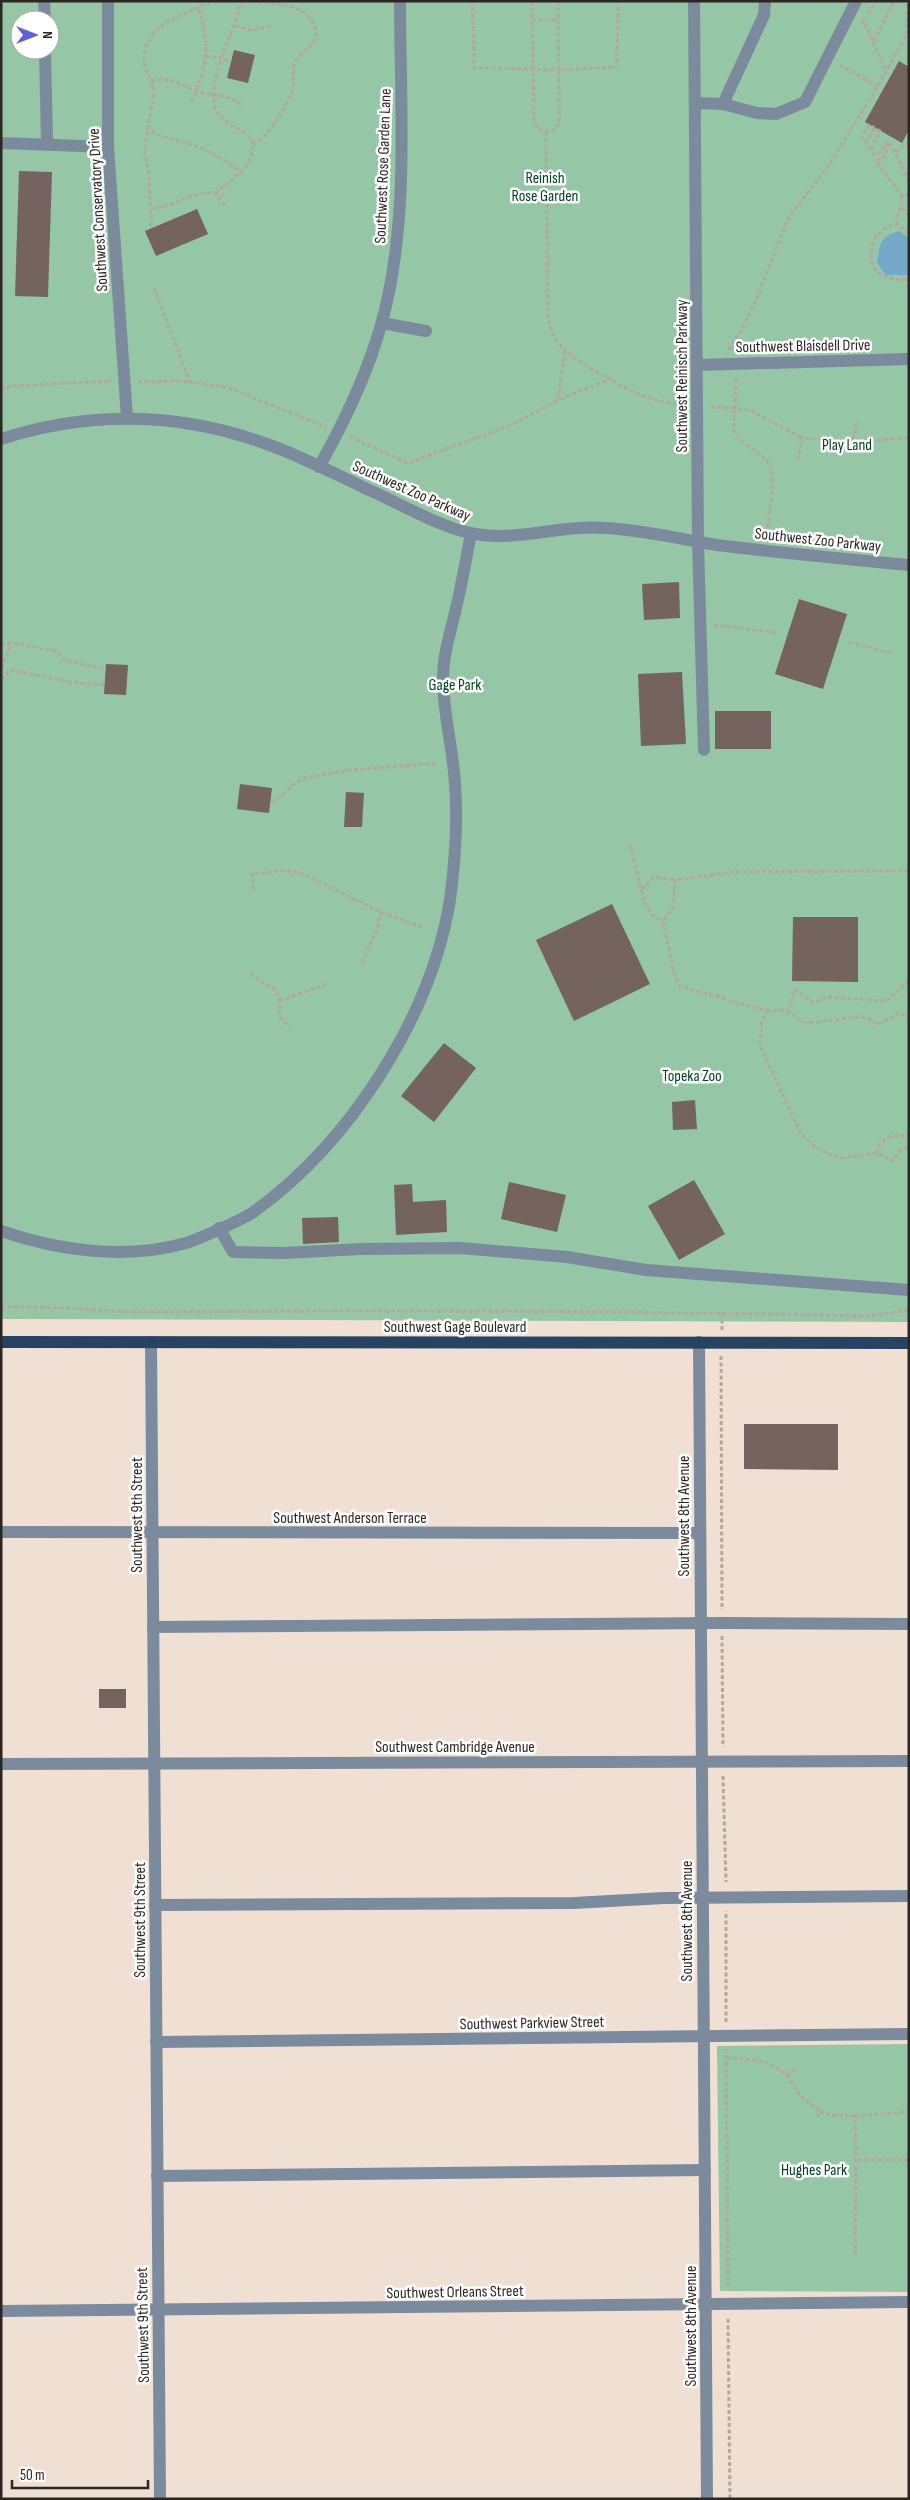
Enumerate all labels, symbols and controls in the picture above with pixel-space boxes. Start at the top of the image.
north arrow [10,10,60,60]
text: N [39,31,56,39]
street label: Southwest Rose Garden Lane [371,88,396,244]
street label: Southwest Conservatory Drive [85,128,112,292]
park label: Reinish Rose Garden [512,169,578,206]
street label: Southwest Reinisch Parkway [673,300,692,452]
street label: Southwest Blaisdell Drive [735,336,871,357]
park label: Play Land [822,436,872,455]
street label: Southwest Zoo Parkway [350,457,473,526]
street label: Southwest Zoo Parkway [754,524,882,557]
park label: Gage Park [429,676,481,695]
park label: Topeka Zoo [662,1067,722,1086]
street label: Southwest Gage Boulevard [384,1318,526,1337]
street label: Southwest 8th Avenue [675,1456,694,1576]
street label: Southwest 9th Street [128,1457,147,1573]
street label: Southwest Anderson Terrace [273,1509,427,1528]
street label: Southwest Cambridge Avenue [375,1738,535,1757]
street label: Southwest 8th Avenue [678,1861,697,1981]
street label: Southwest 9th Street [131,1862,150,1978]
street label: Southwest Parkview Street [460,2013,605,2034]
park label: Hughes Park [781,2161,847,2180]
street label: Southwest 8th Avenue [682,2266,701,2386]
street label: Southwest 9th Street [133,2267,154,2383]
street label: Southwest Orleans Street [386,2282,524,2303]
scale bar [12,2458,149,2490]
text: 50 m [20,2466,45,2485]

